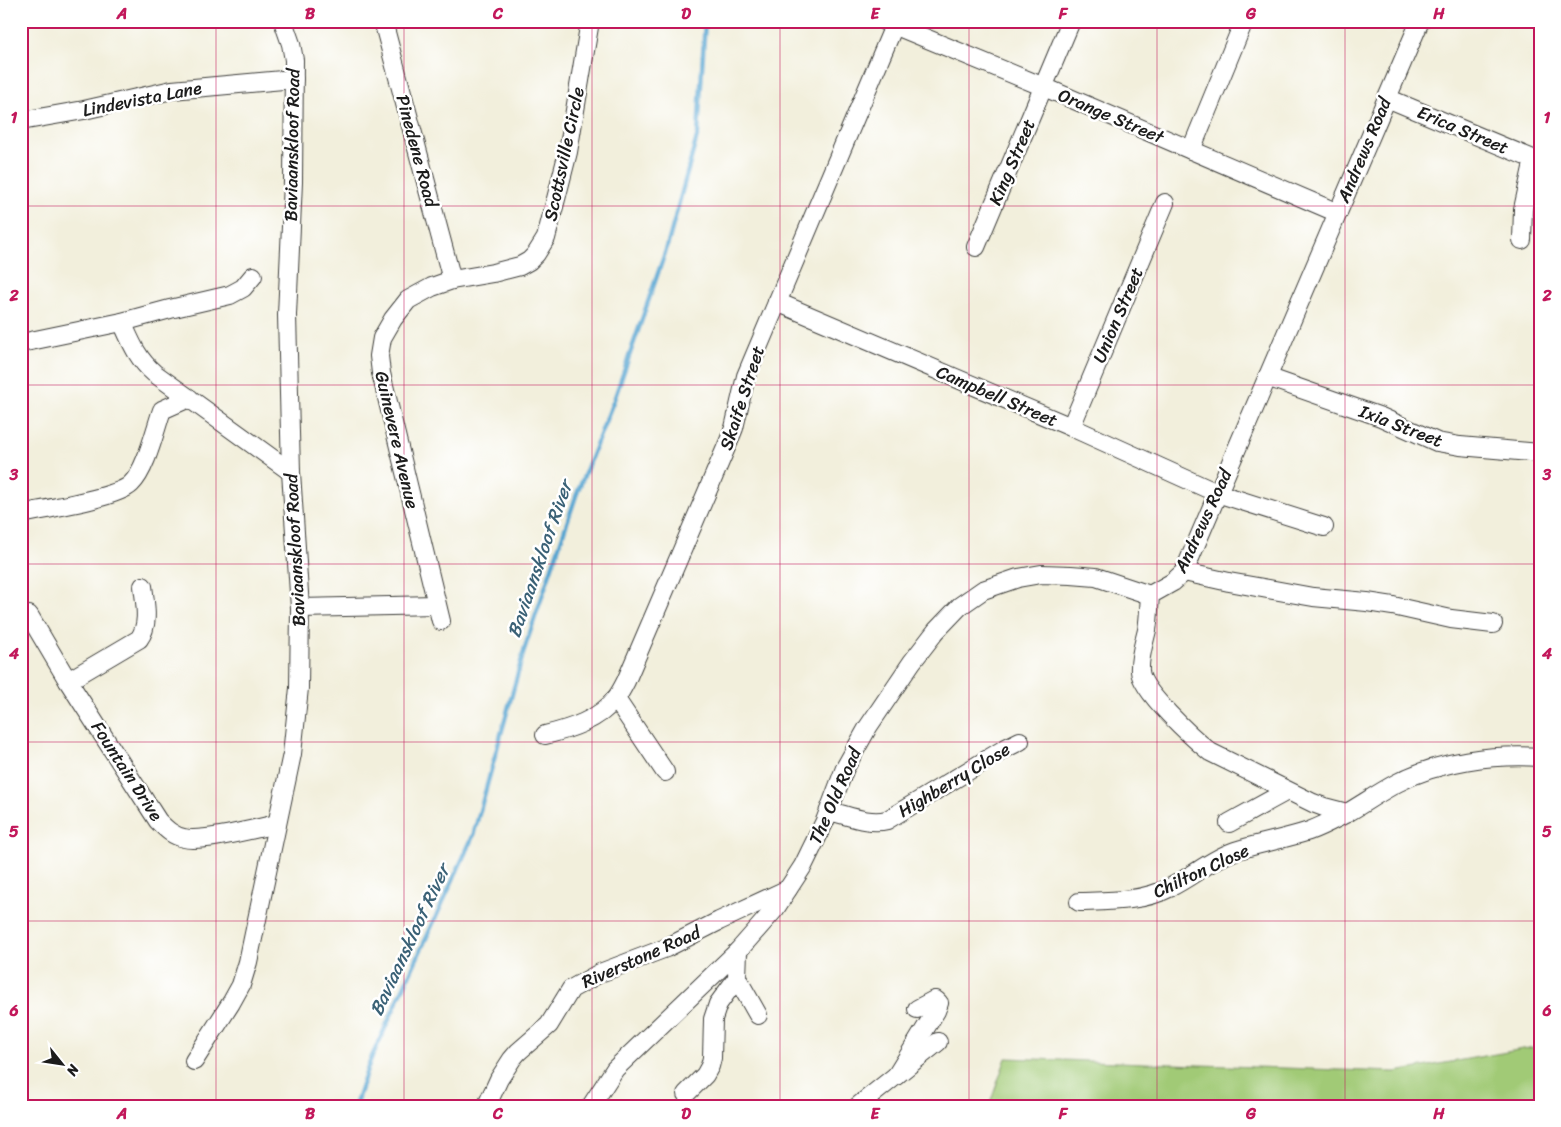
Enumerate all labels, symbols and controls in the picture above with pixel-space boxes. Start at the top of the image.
text: A [116,0,127,28]
text: B [305,0,316,28]
text: C [492,0,504,28]
text: D [681,0,691,28]
text: E [871,0,881,28]
text: F [1058,0,1069,28]
text: G [1245,0,1257,28]
text: H [1432,0,1445,28]
street label: Baviaanskloof Road [275,67,309,222]
street label: Lindevista Lane [80,72,205,126]
street label: Orange Street [1053,79,1170,153]
street label: Scottsville Circle [534,84,594,224]
street label: Pinedene Road [387,91,448,212]
street label: Andrews Road [1327,91,1401,209]
street label: Erica Street [1412,96,1514,164]
text: 1 [11,103,18,132]
text: 1 [1544,103,1551,132]
street label: King Street [979,113,1045,210]
street label: Union Street [1083,262,1153,368]
text: 2 [8,281,19,310]
text: 2 [1541,281,1552,310]
street label: Skaife Street [710,341,774,454]
street label: Campbell Street [931,356,1063,436]
street label: Guinevere Avenue [366,368,428,512]
street label: Ixia Street [1354,395,1448,457]
text: 3 [9,460,19,489]
text: 3 [1542,460,1552,489]
street label: Andrews Road [1164,462,1242,579]
street label: Baviaanskloof Road [275,471,315,627]
water label: Baviaanskloof River [497,473,583,642]
text: 4 [8,639,19,668]
text: 4 [1541,639,1552,668]
street label: Fountain Drive [82,714,172,828]
street label: Highberry Close [891,734,1017,826]
street label: The Old Road [799,741,871,850]
text: 5 [9,817,19,846]
text: 5 [1542,817,1552,846]
street label: Chilton Close [1147,835,1255,907]
water label: Baviaanskloof River [360,856,460,1021]
street label: Riverstone Road [576,916,707,998]
text: 6 [8,996,19,1025]
text: 6 [1541,996,1552,1025]
north arrow [38,1040,88,1090]
text: N [59,1059,87,1081]
text: A [116,1099,127,1127]
text: B [305,1099,316,1127]
text: C [492,1099,504,1127]
text: D [681,1099,691,1127]
text: E [871,1099,881,1127]
text: F [1058,1099,1069,1127]
text: G [1245,1099,1257,1127]
text: H [1432,1099,1445,1127]

